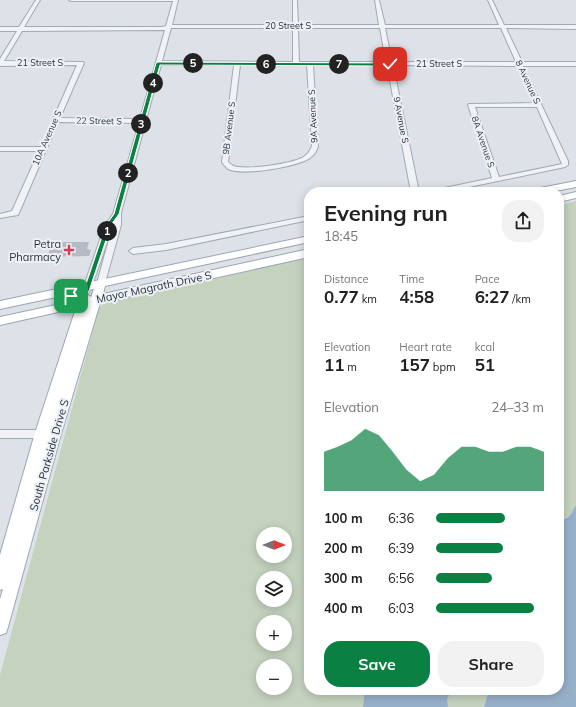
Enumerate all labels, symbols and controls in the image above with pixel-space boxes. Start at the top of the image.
street label: 20 Street S [265,20,311,31]
pin [373,47,407,81]
pin: 5 [183,53,203,73]
icon: check [379,53,401,75]
pin: 6 [256,54,276,74]
pin: 7 [329,54,349,74]
text: 5 [190,56,196,70]
street label: 21 Street S [17,57,63,68]
text: 6 [263,57,269,71]
text: 7 [336,57,342,71]
street label: 21 Street S [416,58,462,69]
street label: 8 Avenue S [514,58,544,106]
pin: 4 [143,73,163,93]
text: 4 [150,76,156,90]
street label: 9A Avenue S [306,89,319,143]
street label: 9 Avenue S [392,96,411,144]
street label: 9B Avenue S [220,100,237,155]
street label: 10A Avenue S [30,108,64,167]
pin: 3 [131,114,151,134]
street label: 22 Street S [76,115,122,126]
street label: 8A Avenue S [470,115,498,169]
text: 3 [138,117,144,131]
pin: 2 [118,163,138,183]
text: 2 [125,166,131,180]
text: Evening run [324,199,448,227]
button: share [502,200,544,242]
pin: 1 [97,221,117,241]
text: 1 [104,224,110,238]
text: 18:45 [324,228,358,244]
place label: Petra Pharmacy [9,237,61,264]
marker: Petra Pharmacy [64,245,74,255]
street label: Mayor Magrath Drive S [95,268,213,306]
text: Distance [324,272,368,286]
text: Time [399,272,424,286]
text: Pace [475,272,499,286]
pin [54,279,88,313]
icon: arrive [60,285,82,307]
text: 0.77 [324,286,359,307]
text: 4:58 [399,286,434,307]
text: 6:27 [475,286,509,307]
text: km [359,292,377,306]
text: /km [509,292,531,306]
text: Elevation [324,340,371,354]
text: Heart rate [399,340,452,354]
text: kcal [475,340,495,354]
text: 11 [324,354,344,375]
text: 157 [399,354,430,375]
text: 51 [475,354,495,375]
text: m [344,360,357,374]
text: bpm [430,360,456,374]
street label: South Parkside Drive S [26,397,72,512]
text: Elevation [324,399,379,415]
text: 24–33 m [491,399,544,415]
text: 100 m [324,510,363,526]
text: 6:36 [388,510,414,526]
north arrow [256,527,292,563]
map controls [256,527,292,695]
text: 200 m [324,540,363,556]
text: 6:39 [388,540,414,556]
text: 300 m [324,570,363,586]
text: 6:56 [388,570,414,586]
button: layers [256,571,292,607]
text: 400 m [324,600,363,616]
text: 6:03 [388,600,414,616]
button: + [256,615,292,651]
button: Save [324,641,430,687]
button: Share [438,641,544,687]
button: − [256,659,292,695]

